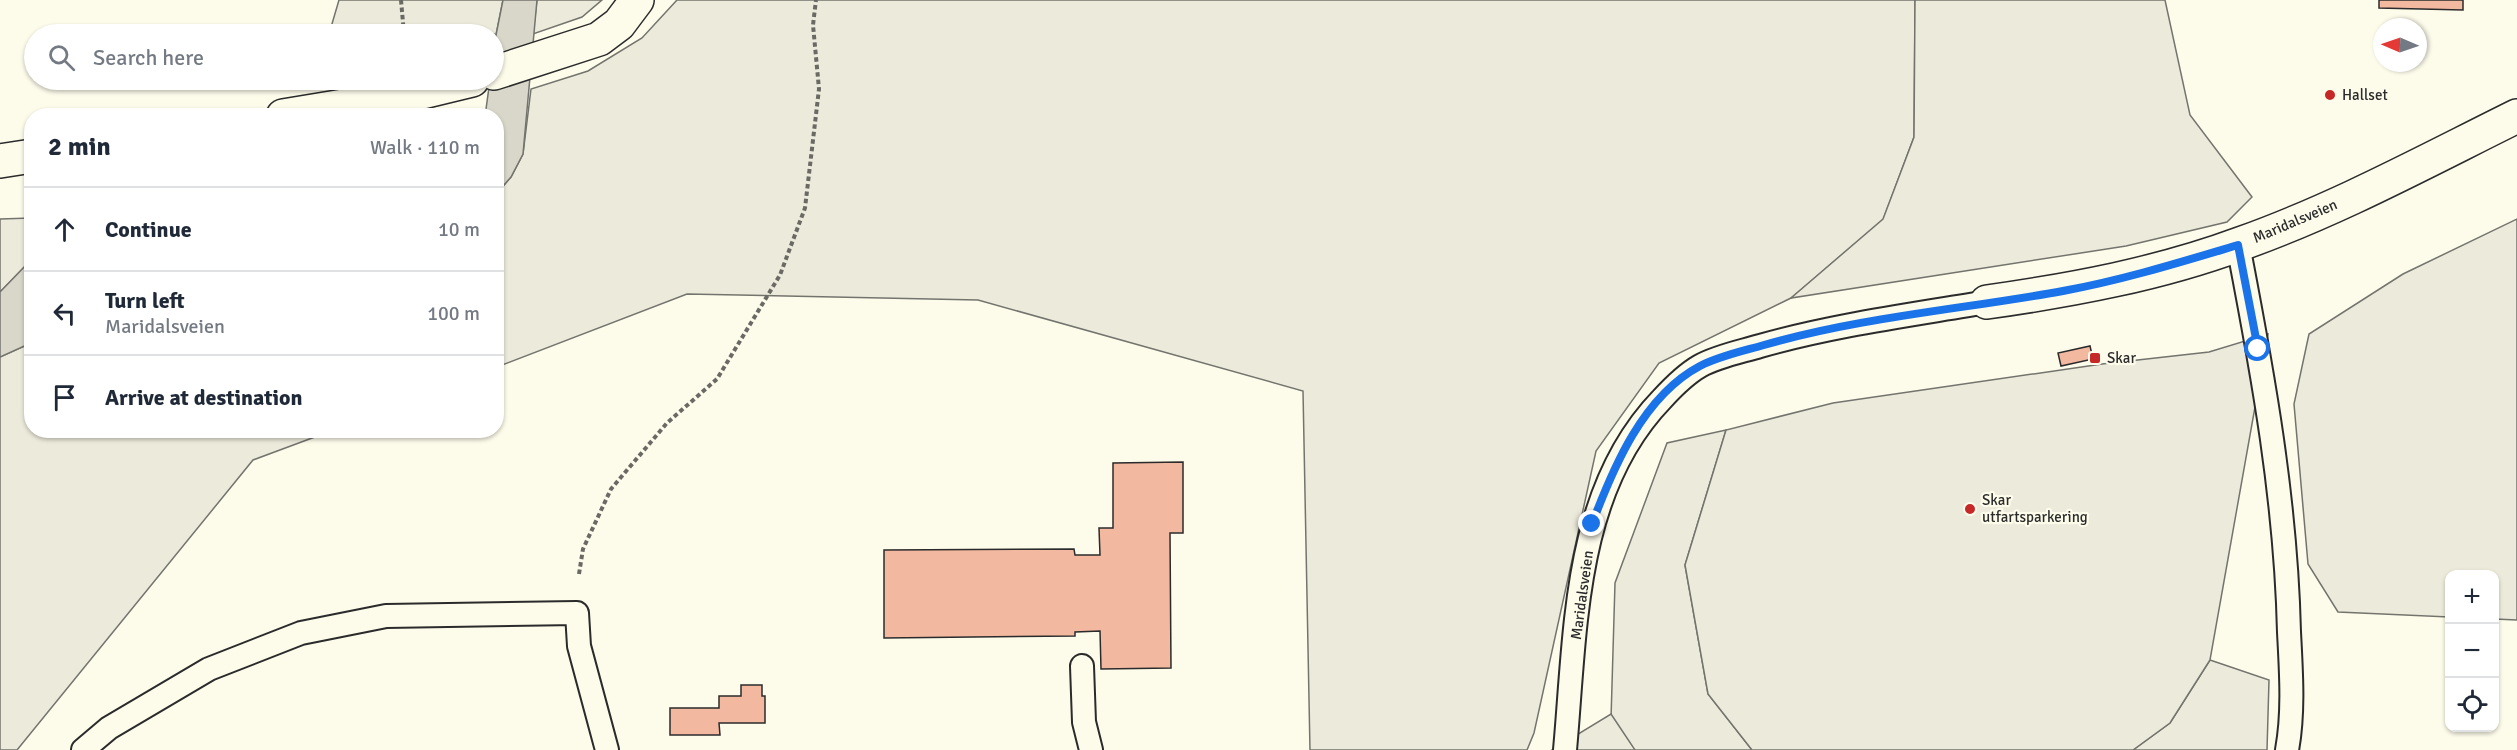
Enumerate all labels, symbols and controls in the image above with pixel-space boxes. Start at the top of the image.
north arrow [2373,18,2427,72]
search box [24,24,504,90]
icon: search [45,41,78,74]
text: Search here [93,44,204,71]
place label: Hallset [2342,86,2388,104]
marker: Hallset [2323,88,2337,102]
text: 2 min [48,131,111,163]
text: Walk · 110 m [370,135,480,160]
street label: Maridalsveien [2250,195,2340,247]
icon: ahead [48,213,81,246]
text: Continue [105,216,192,243]
text: 10 m [438,217,480,242]
text: Turn left [105,287,185,314]
icon: left [48,297,81,330]
text: 100 m [427,301,480,326]
text: Maridalsveien [105,314,225,339]
route start [2244,335,2270,361]
place label: Skar [2107,349,2136,367]
marker: Skar [2088,351,2102,365]
icon: arrive [48,381,81,414]
text: Arrive at destination [105,384,302,411]
place label: Skar utfartsparkering [1982,491,2088,526]
marker: Skar utfartsparkering [1963,502,1977,516]
route end [1578,510,1604,536]
street label: Maridalsveien [1567,549,1597,641]
map controls [2445,570,2499,732]
button: + [2445,570,2499,624]
button: − [2445,624,2499,678]
button: locate [2445,678,2499,732]

